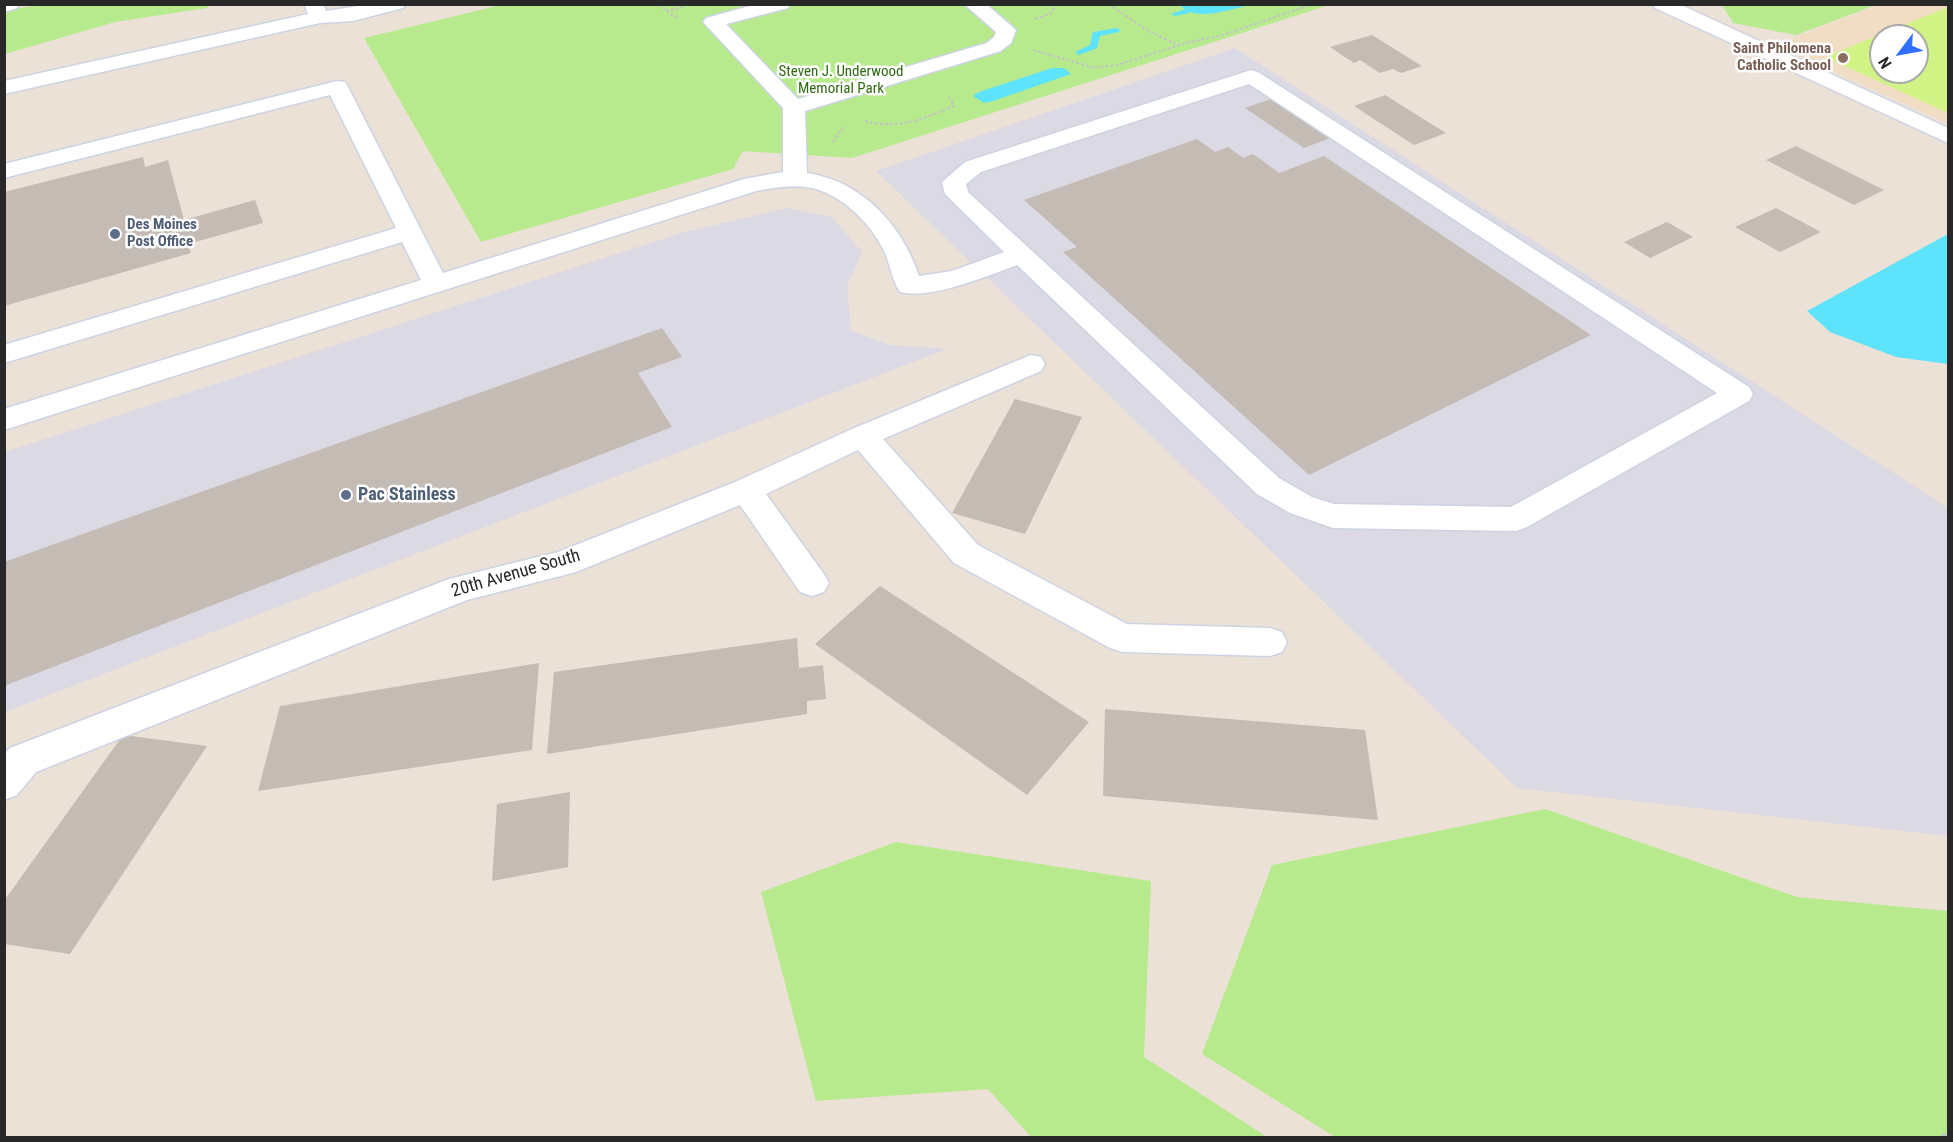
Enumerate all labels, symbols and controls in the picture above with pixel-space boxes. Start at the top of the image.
north arrow [1869,24,1929,84]
place label: Saint Philomena Catholic School [1733,40,1831,75]
marker: Saint Philomena Catholic School [1836,51,1850,65]
text: N [1874,54,1896,72]
park label: Steven J. Underwood Memorial Park [779,63,903,98]
place label: Des Moines Post Office [127,216,197,251]
marker: Des Moines Post Office [108,227,122,241]
place label: Pac Stainless [358,484,456,506]
marker: Pac Stainless [339,488,353,502]
street label: 20th Avenue South [449,545,583,603]

